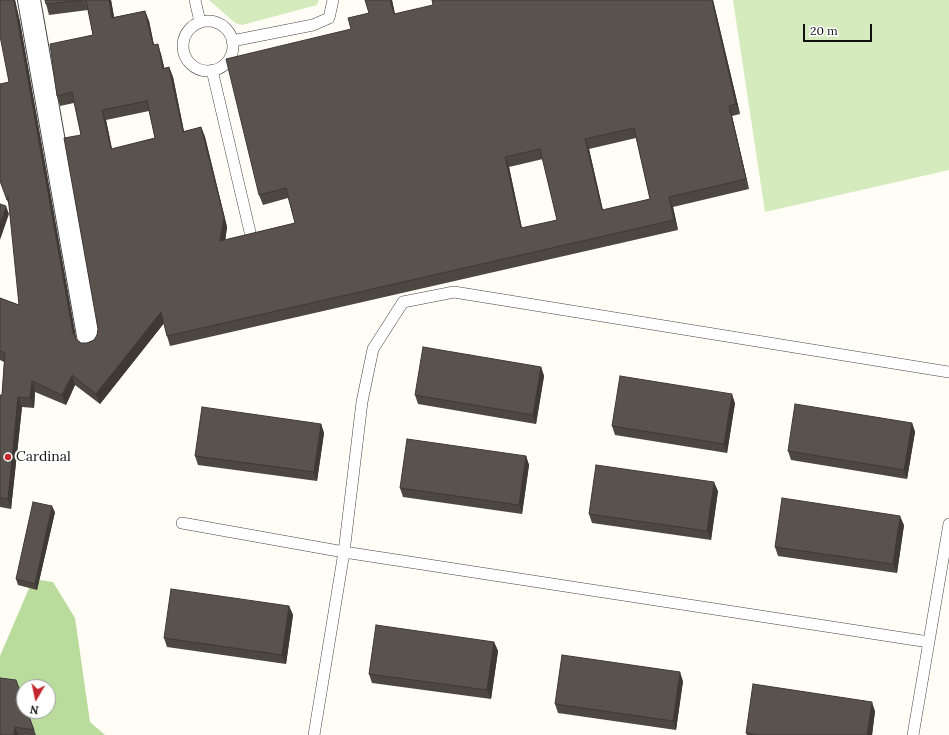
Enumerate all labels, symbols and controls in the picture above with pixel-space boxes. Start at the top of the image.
scale bar [805,16,874,42]
text: 20 m [810,23,838,38]
place label: Cardinal [16,449,71,465]
marker: Cardinal [3,452,13,462]
north arrow [16,679,56,719]
text: N [29,702,40,717]

